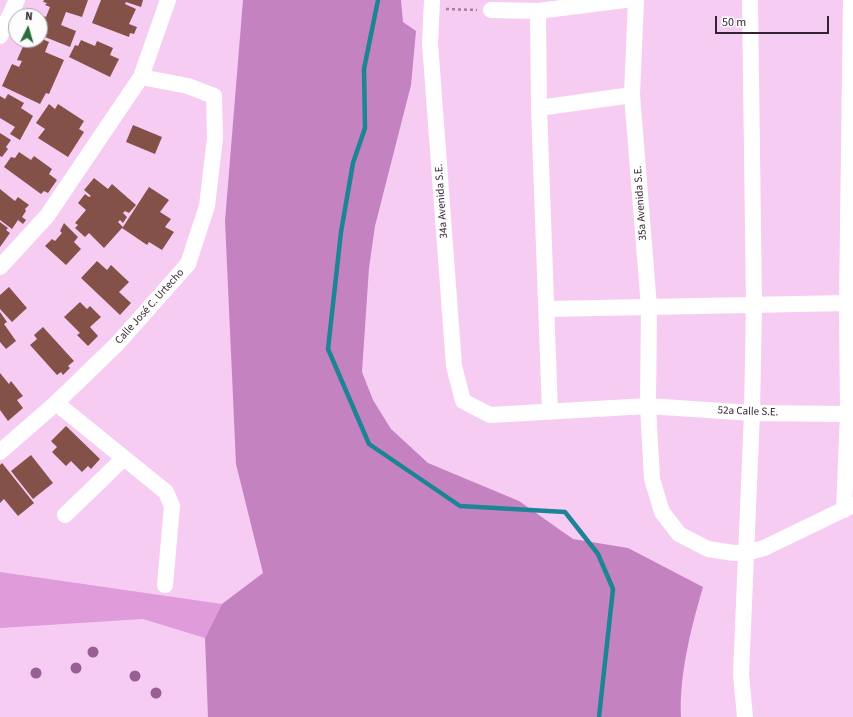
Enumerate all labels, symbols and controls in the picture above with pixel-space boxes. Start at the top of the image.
north arrow [8,8,48,48]
scale bar [717,8,831,34]
text: N [25,9,33,24]
text: 50 m [722,14,746,31]
street label: 34a Avenida S.E. [433,163,451,239]
street label: 35a Avenida S.E. [632,165,650,241]
street label: Calle José C. Urtecho [113,267,187,347]
street label: 52a Calle S.E. [717,404,779,420]

